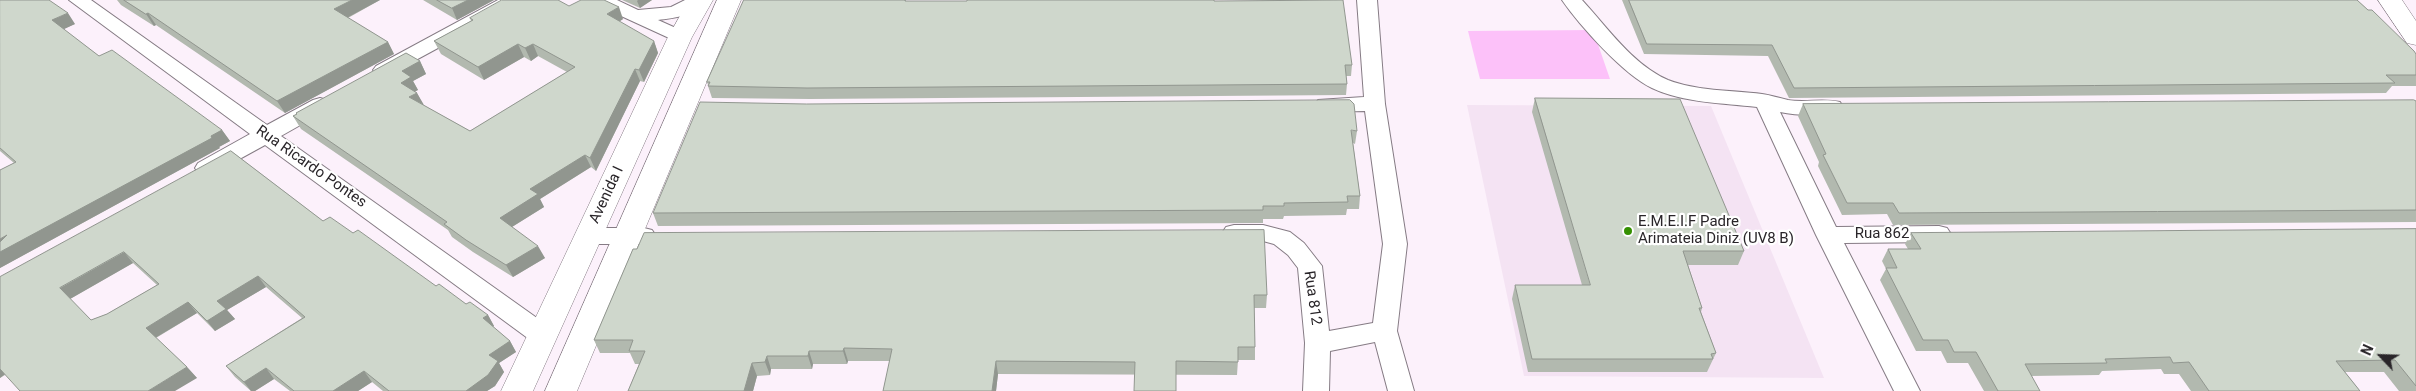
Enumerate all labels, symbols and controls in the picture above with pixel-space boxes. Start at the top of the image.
street label: Rua Ricardo Pontes [252,122,370,212]
street label: Avenida I [586,164,628,226]
place label: E.M.E.I.F Padre Arimateia Diniz (UV8 B) [1638,213,1794,248]
marker: E.M.E.I.F Padre Arimateia Diniz (UV8 B) [1622,225,1634,237]
street label: Rua 862 [1855,225,1909,243]
street label: Rua 812 [1299,270,1325,326]
north arrow [2356,331,2406,381]
text: N [2358,342,2377,358]

